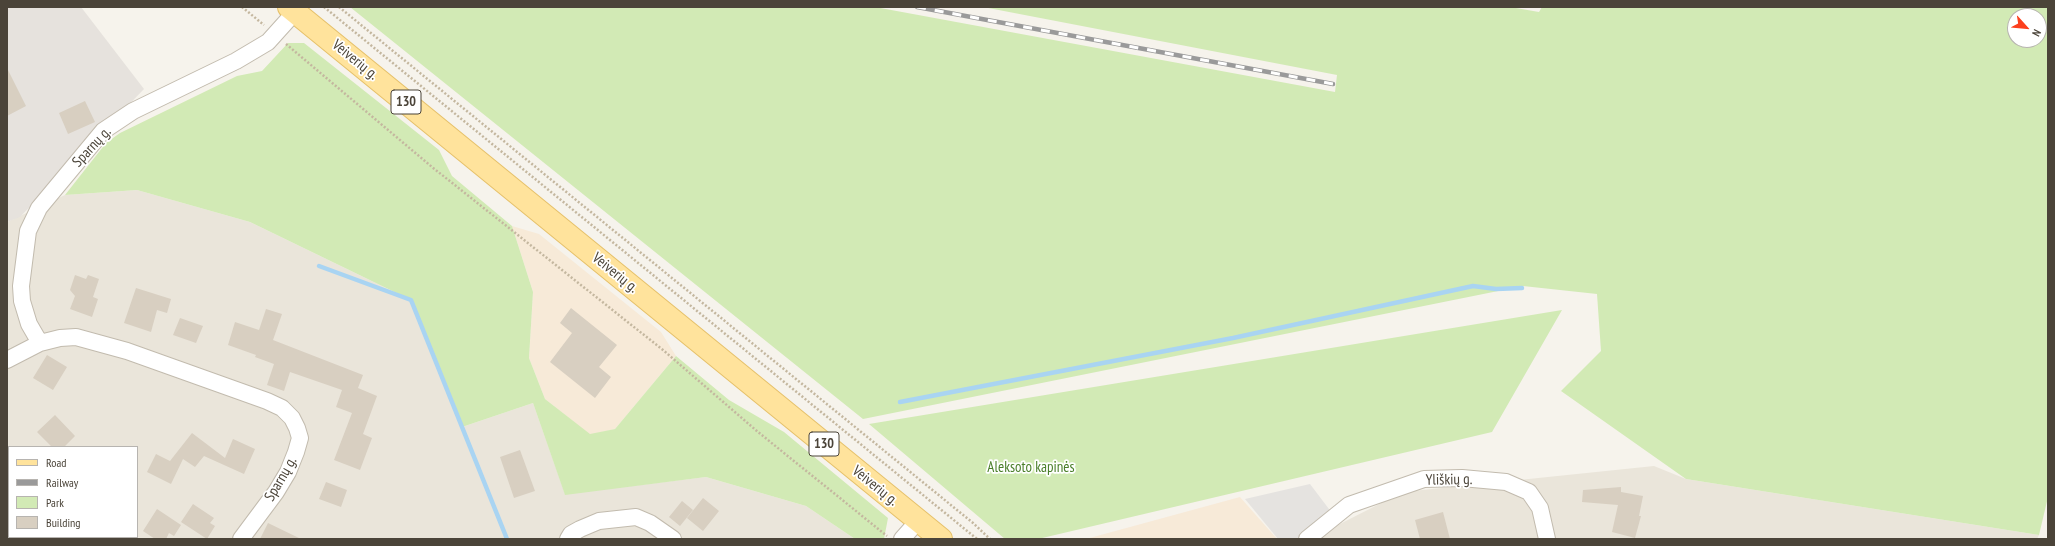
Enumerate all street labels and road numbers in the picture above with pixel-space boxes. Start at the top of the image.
street label: Veiverių g. [328,36,382,84]
road number: 130 [391,90,421,114]
street label: Sparnų g. [69,123,115,171]
street label: Veiverių g. [588,249,642,297]
road number: 130 [809,432,839,456]
street label: Sparnų g. [261,454,301,504]
street label: Veiverių g. [848,462,902,510]
street label: Yliškių g. [1426,471,1472,489]

